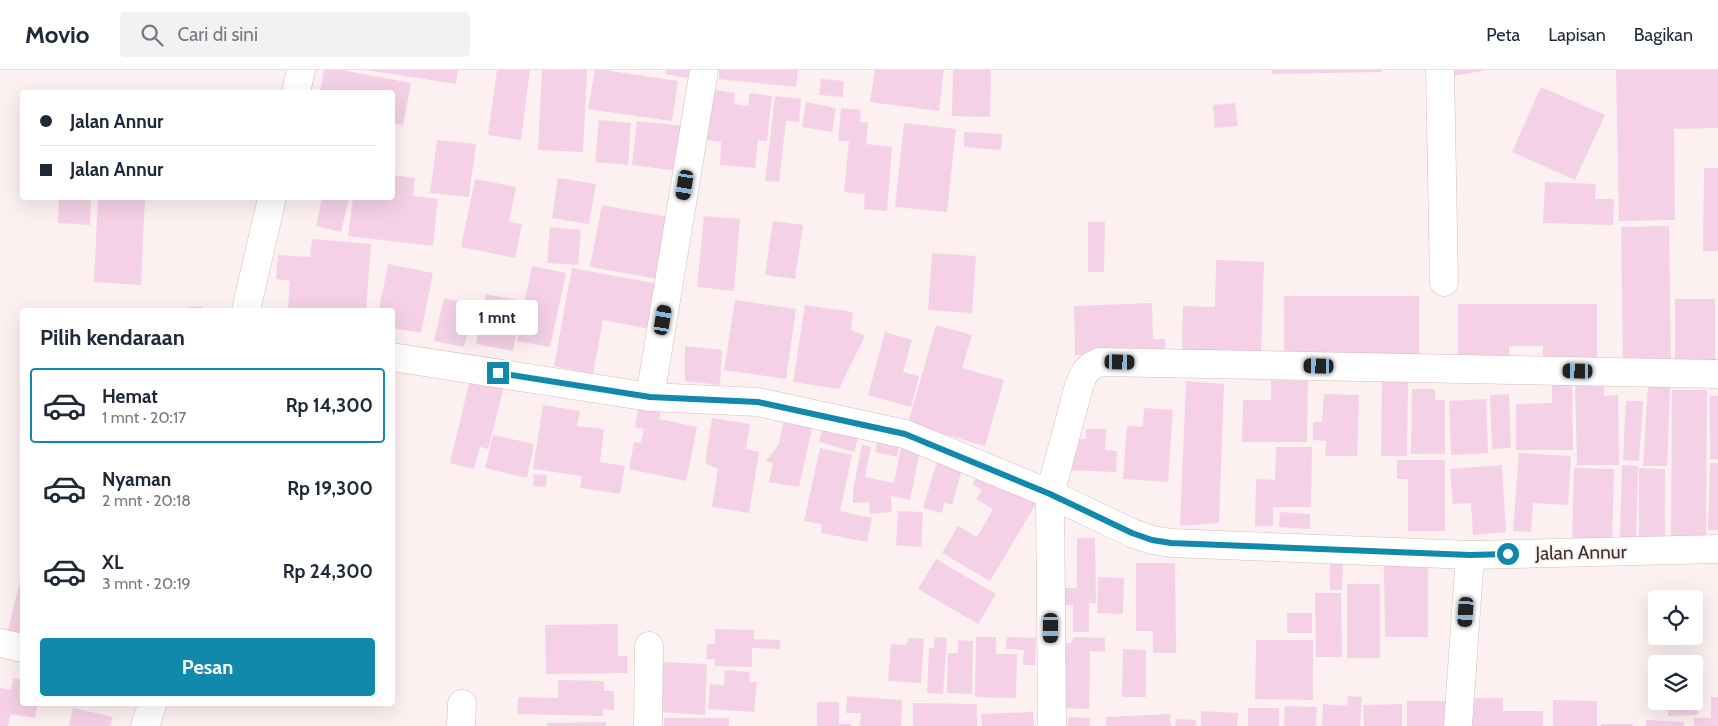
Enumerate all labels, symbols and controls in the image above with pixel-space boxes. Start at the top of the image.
search box [120,12,470,57]
text: Movio [25,20,90,49]
icon: search [138,21,166,49]
text: Cari di sini [178,23,258,46]
text: Peta [1486,24,1520,46]
text: Lapisan [1548,24,1606,46]
text: Bagikan [1634,24,1693,46]
text: Jalan Annur [70,110,163,133]
text: Jalan Annur [70,158,163,181]
car [675,169,694,201]
callout: 1 mnt [457,300,539,336]
car [653,304,672,336]
text: 1 mnt [478,308,516,327]
text: Pilih kendaraan [40,324,185,351]
car [1104,354,1135,370]
car [1303,358,1334,374]
route end [487,362,509,384]
car [1562,363,1593,379]
icon: car [42,383,87,428]
text: Hemat [102,385,158,408]
text: Rp 14,300 [286,394,373,417]
text: 1 mnt · 20:17 [102,408,186,427]
icon: car [42,466,87,511]
text: Nyaman [102,468,171,491]
text: Rp 19,300 [287,477,373,500]
text: 2 mnt · 20:18 [102,491,191,510]
street label: Jalan Annur [1534,540,1627,565]
route start [1497,543,1519,565]
icon: car [42,549,87,594]
text: XL [102,551,123,574]
text: Rp 24,300 [283,560,373,583]
text: 3 mnt · 20:19 [102,574,191,593]
map controls [1648,590,1703,710]
button: locate [1648,590,1703,645]
car [1457,597,1474,627]
car [1043,613,1058,643]
button: Pesan [40,638,375,696]
button: layers [1648,655,1703,710]

